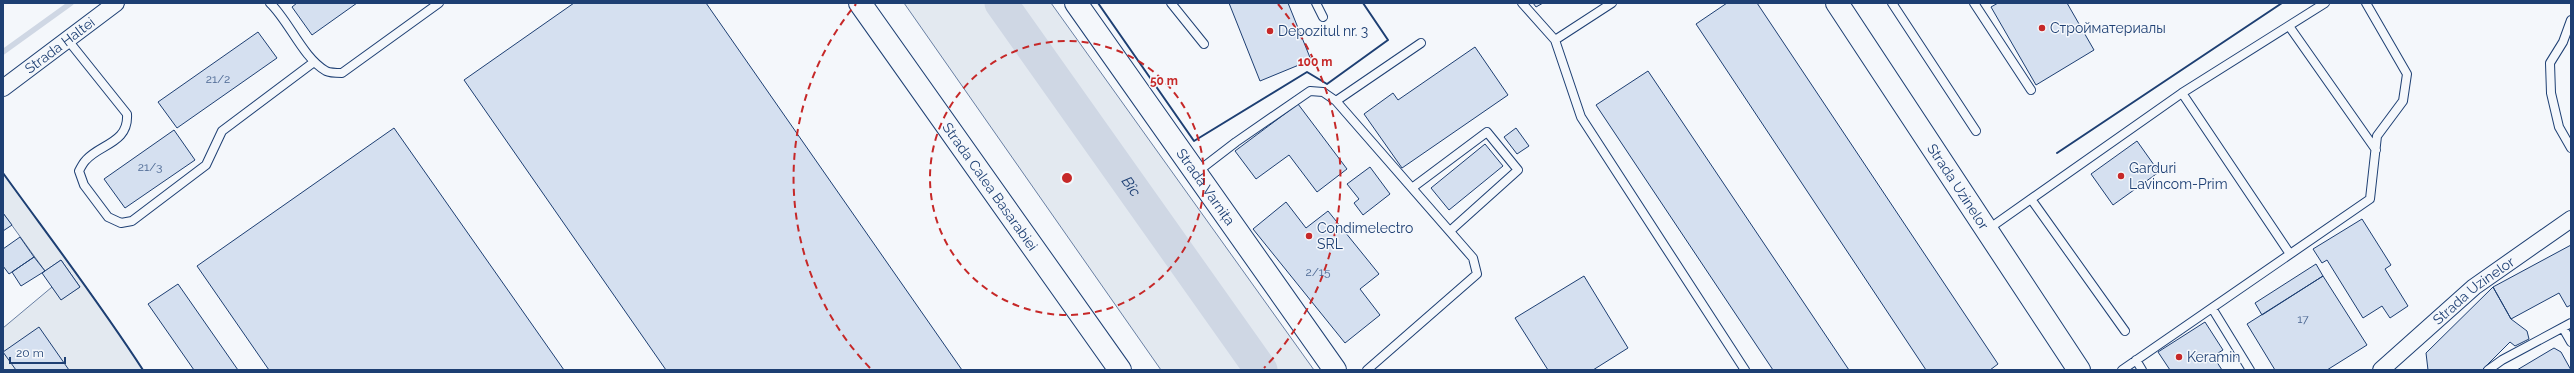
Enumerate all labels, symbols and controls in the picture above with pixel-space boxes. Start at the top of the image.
street label: Strada Haltei [22,14,98,77]
place label: Стройматериалы [2050,20,2166,36]
place label: Depozitul nr. 3 [1278,23,1368,39]
marker: Стройматериалы [2037,23,2047,33]
marker: Depozitul nr. 3 [1265,26,1275,36]
text: 100 m [1298,55,1332,69]
house number: 21/2 [206,72,230,86]
text: 50 m [1150,74,1178,88]
street label: Strada Calea Basarabiei [939,120,1041,254]
street label: Strada Uzinelor [1924,141,1992,233]
street label: Strada Varnița [1173,145,1238,228]
house number: 21/3 [138,160,162,174]
place label: Garduri Lavincom-Prim [2129,160,2228,192]
centre of rings [1060,171,1074,185]
marker: Garduri Lavincom-Prim [2116,171,2126,181]
water label: Bîc [1118,173,1144,200]
place label: Condimelectro SRL [1317,220,1413,252]
marker: Condimelectro SRL [1304,231,1314,241]
street label: Strada Uzinelor [2430,253,2517,328]
house number: 2/15 [1306,265,1331,279]
house number: 17 [2297,312,2309,326]
scale bar [10,339,65,365]
text: 20 m [16,346,44,360]
place label: Keramin [2187,349,2240,365]
marker: Keramin [2174,352,2184,362]

